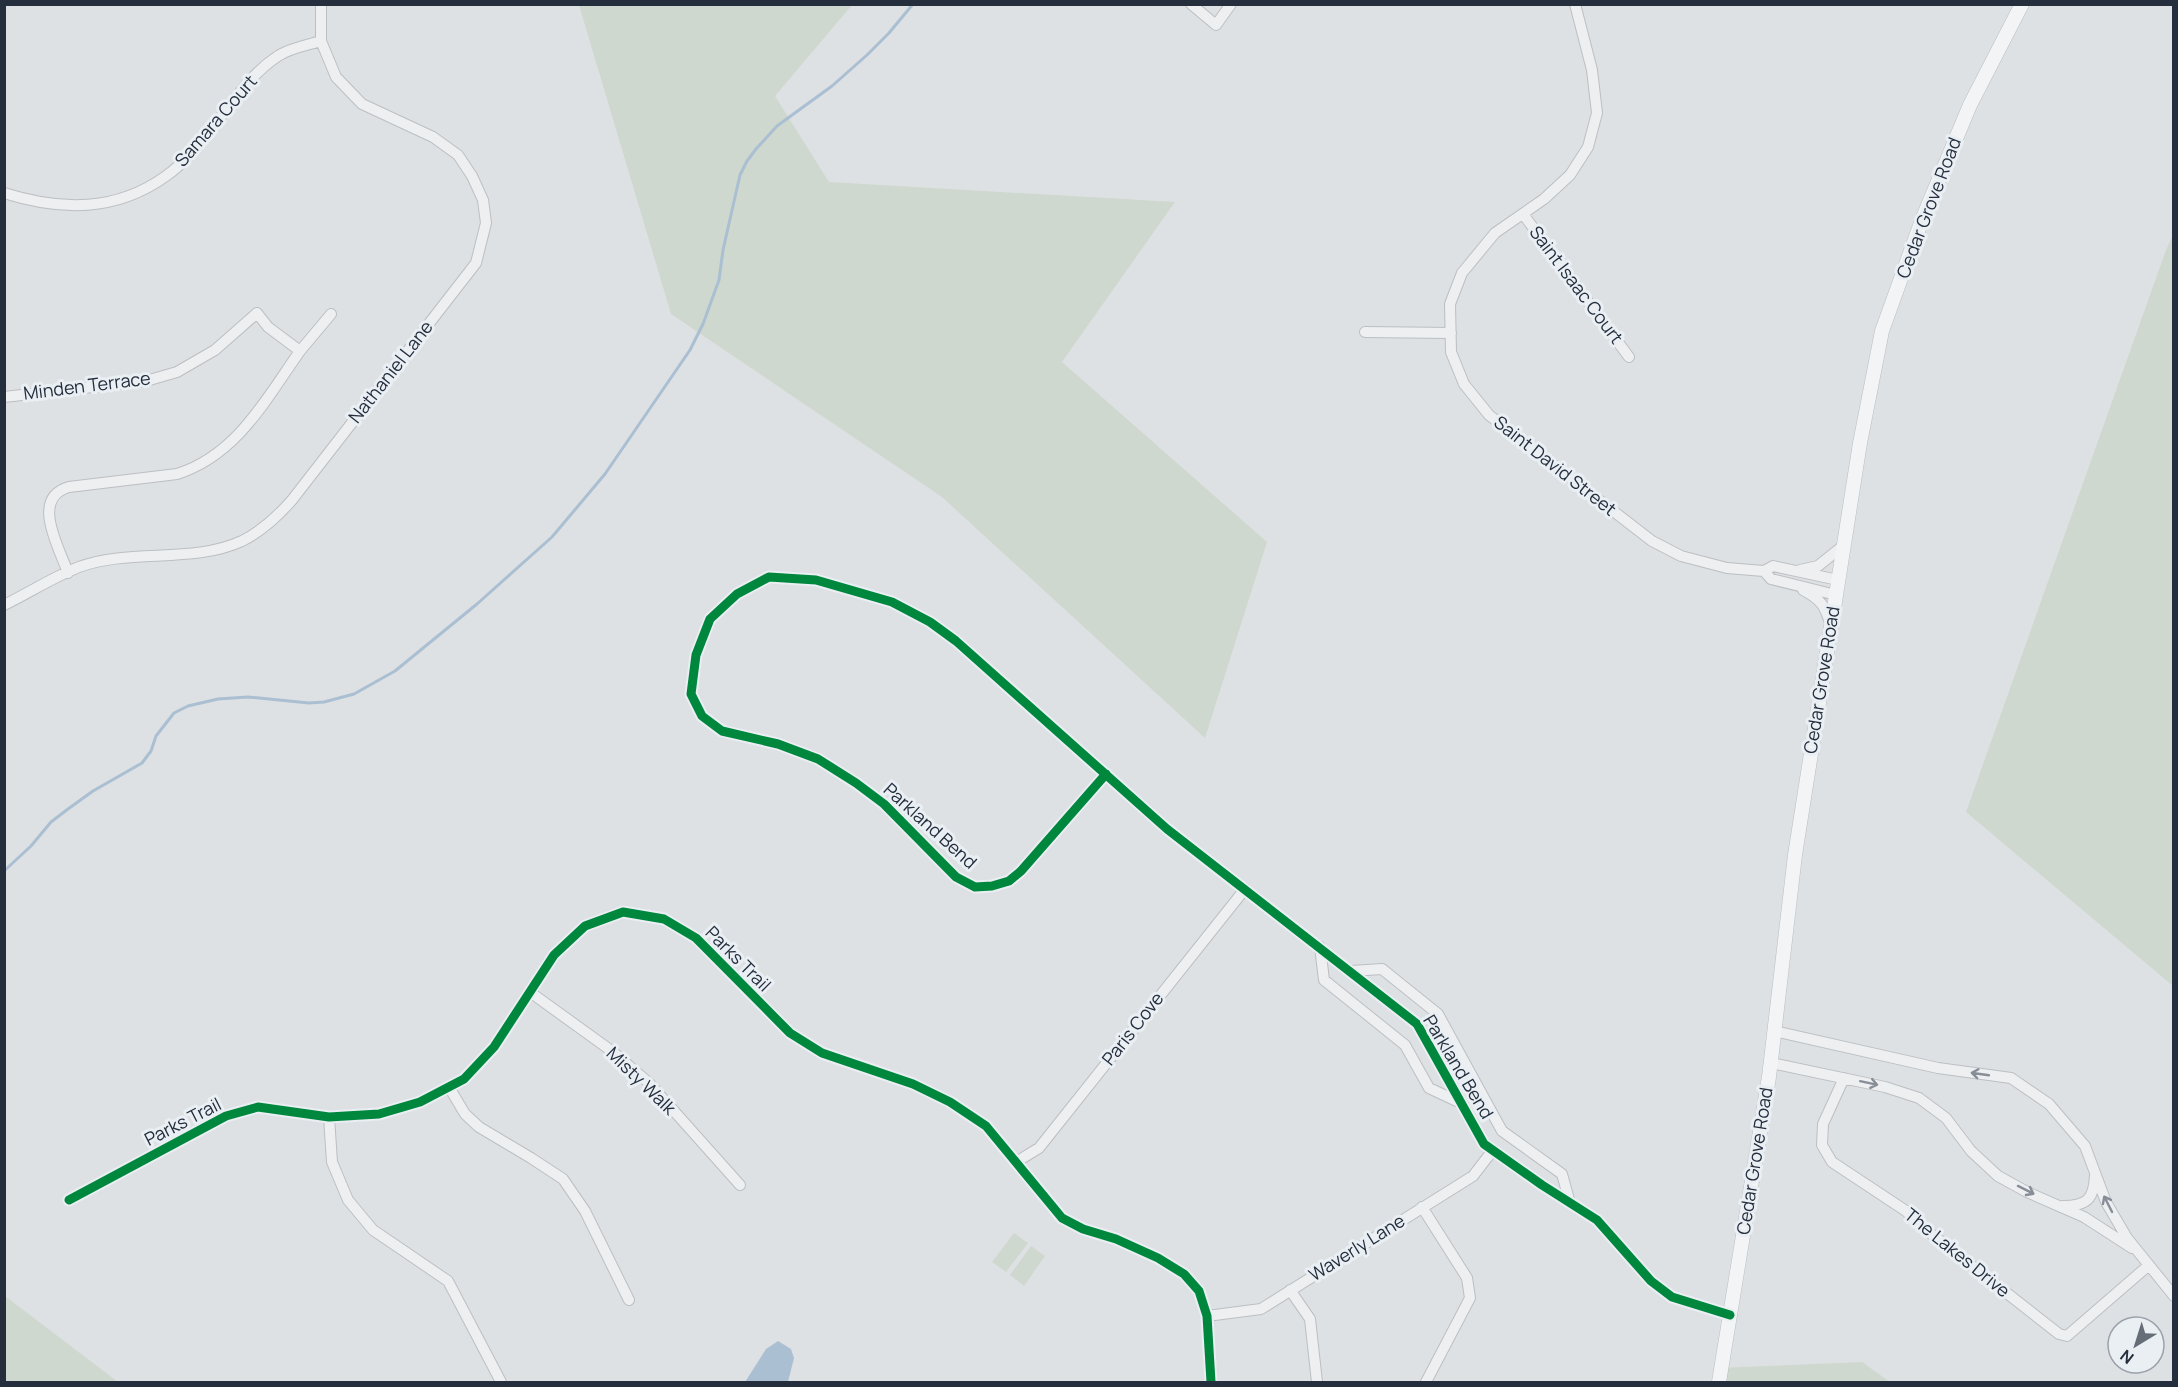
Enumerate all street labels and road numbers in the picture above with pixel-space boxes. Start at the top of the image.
street label: Samara Court [169,69,262,171]
street label: Cedar Grove Road [1890,134,1966,282]
street label: Saint Isaac Court [1525,220,1629,348]
street label: Nathaniel Lane [343,315,438,428]
street label: Minden Terrace [22,365,152,405]
street label: Saint David Street [1490,410,1622,521]
street label: Cedar Grove Road [1798,604,1845,755]
street label: Parkland Bend [879,777,982,874]
street label: Parks Trail [701,920,777,996]
street label: Paris Cove [1096,987,1168,1070]
street label: Parkland Bend [1418,1010,1499,1123]
street label: Misty Walk [602,1041,682,1120]
street label: Cedar Grove Road [1731,1085,1778,1236]
street label: Parks Trail [140,1092,225,1151]
street label: The Lakes Drive [1900,1202,2015,1302]
street label: Waverly Lane [1304,1208,1409,1286]

